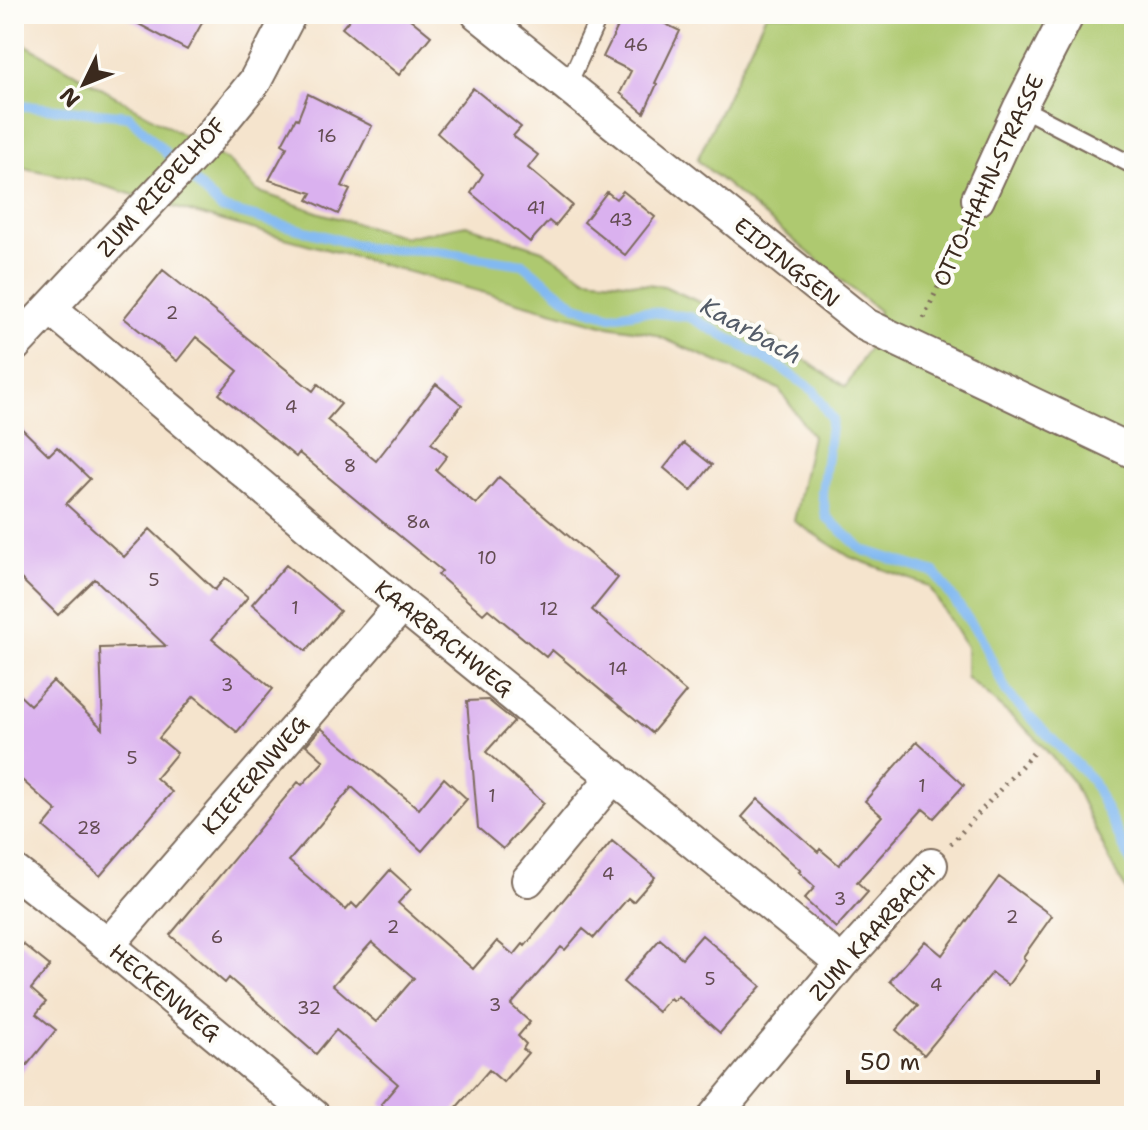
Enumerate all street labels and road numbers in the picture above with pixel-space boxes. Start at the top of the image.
street label: OTTO-HAHN-STRASSE [926,69,1050,291]
street label: ZUM RIEPELHOF [91,111,232,263]
street label: EIDINGSEN [728,211,846,314]
street label: KAARBACHWEG [369,574,519,703]
street label: KIEFERNWEG [196,709,315,841]
street label: ZUM KAARBACH [803,857,942,1007]
street label: HECKENWEG [103,937,227,1048]

